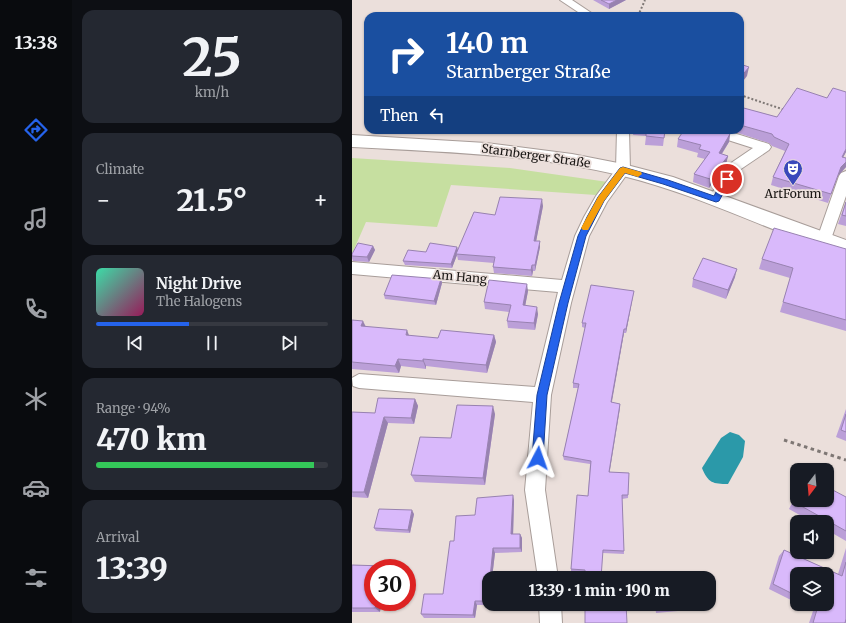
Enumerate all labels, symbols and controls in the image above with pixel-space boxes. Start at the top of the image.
text: 25 [182,25,242,90]
text: 140 m [446,25,528,61]
icon: right [380,28,432,80]
text: 13:38 [14,31,58,54]
text: Starnberger Straße [446,60,611,83]
text: km/h [195,84,229,101]
icon: left [426,104,448,126]
text: Then [380,106,418,125]
icon: directions [22,116,50,144]
street label: Starnberger Straße [481,140,591,171]
theatre icon: ArtForum [782,158,804,186]
text: Climate [96,161,144,178]
pin [710,162,744,196]
icon: arrive [716,168,738,190]
text: 21.5° [177,181,247,219]
text: − [96,186,111,214]
text: + [313,186,328,214]
place label: ArtForum [763,186,822,201]
icon: music [22,205,50,233]
street label: Am Hang [431,267,488,286]
text: Night Drive [156,274,241,293]
text: The Halogens [156,293,242,310]
icon: phone [22,295,50,323]
icon: previous [124,332,146,354]
icon: pause [201,332,223,354]
icon: next [278,332,300,354]
icon: climate [22,385,50,413]
text: Range · 94% [96,400,171,417]
text: 470 km [96,420,206,458]
position arrow [517,437,559,479]
north arrow [790,463,834,507]
map controls [790,463,834,611]
icon: car [22,474,50,502]
button: sound [790,515,834,559]
text: Arrival [96,529,139,546]
text: 13:39 [96,549,168,587]
speed limit sign: 30 [364,559,416,611]
icon: filters [22,564,50,592]
button: layers [790,567,834,611]
text: 13:39 · 1 min · 190 m [528,581,670,600]

